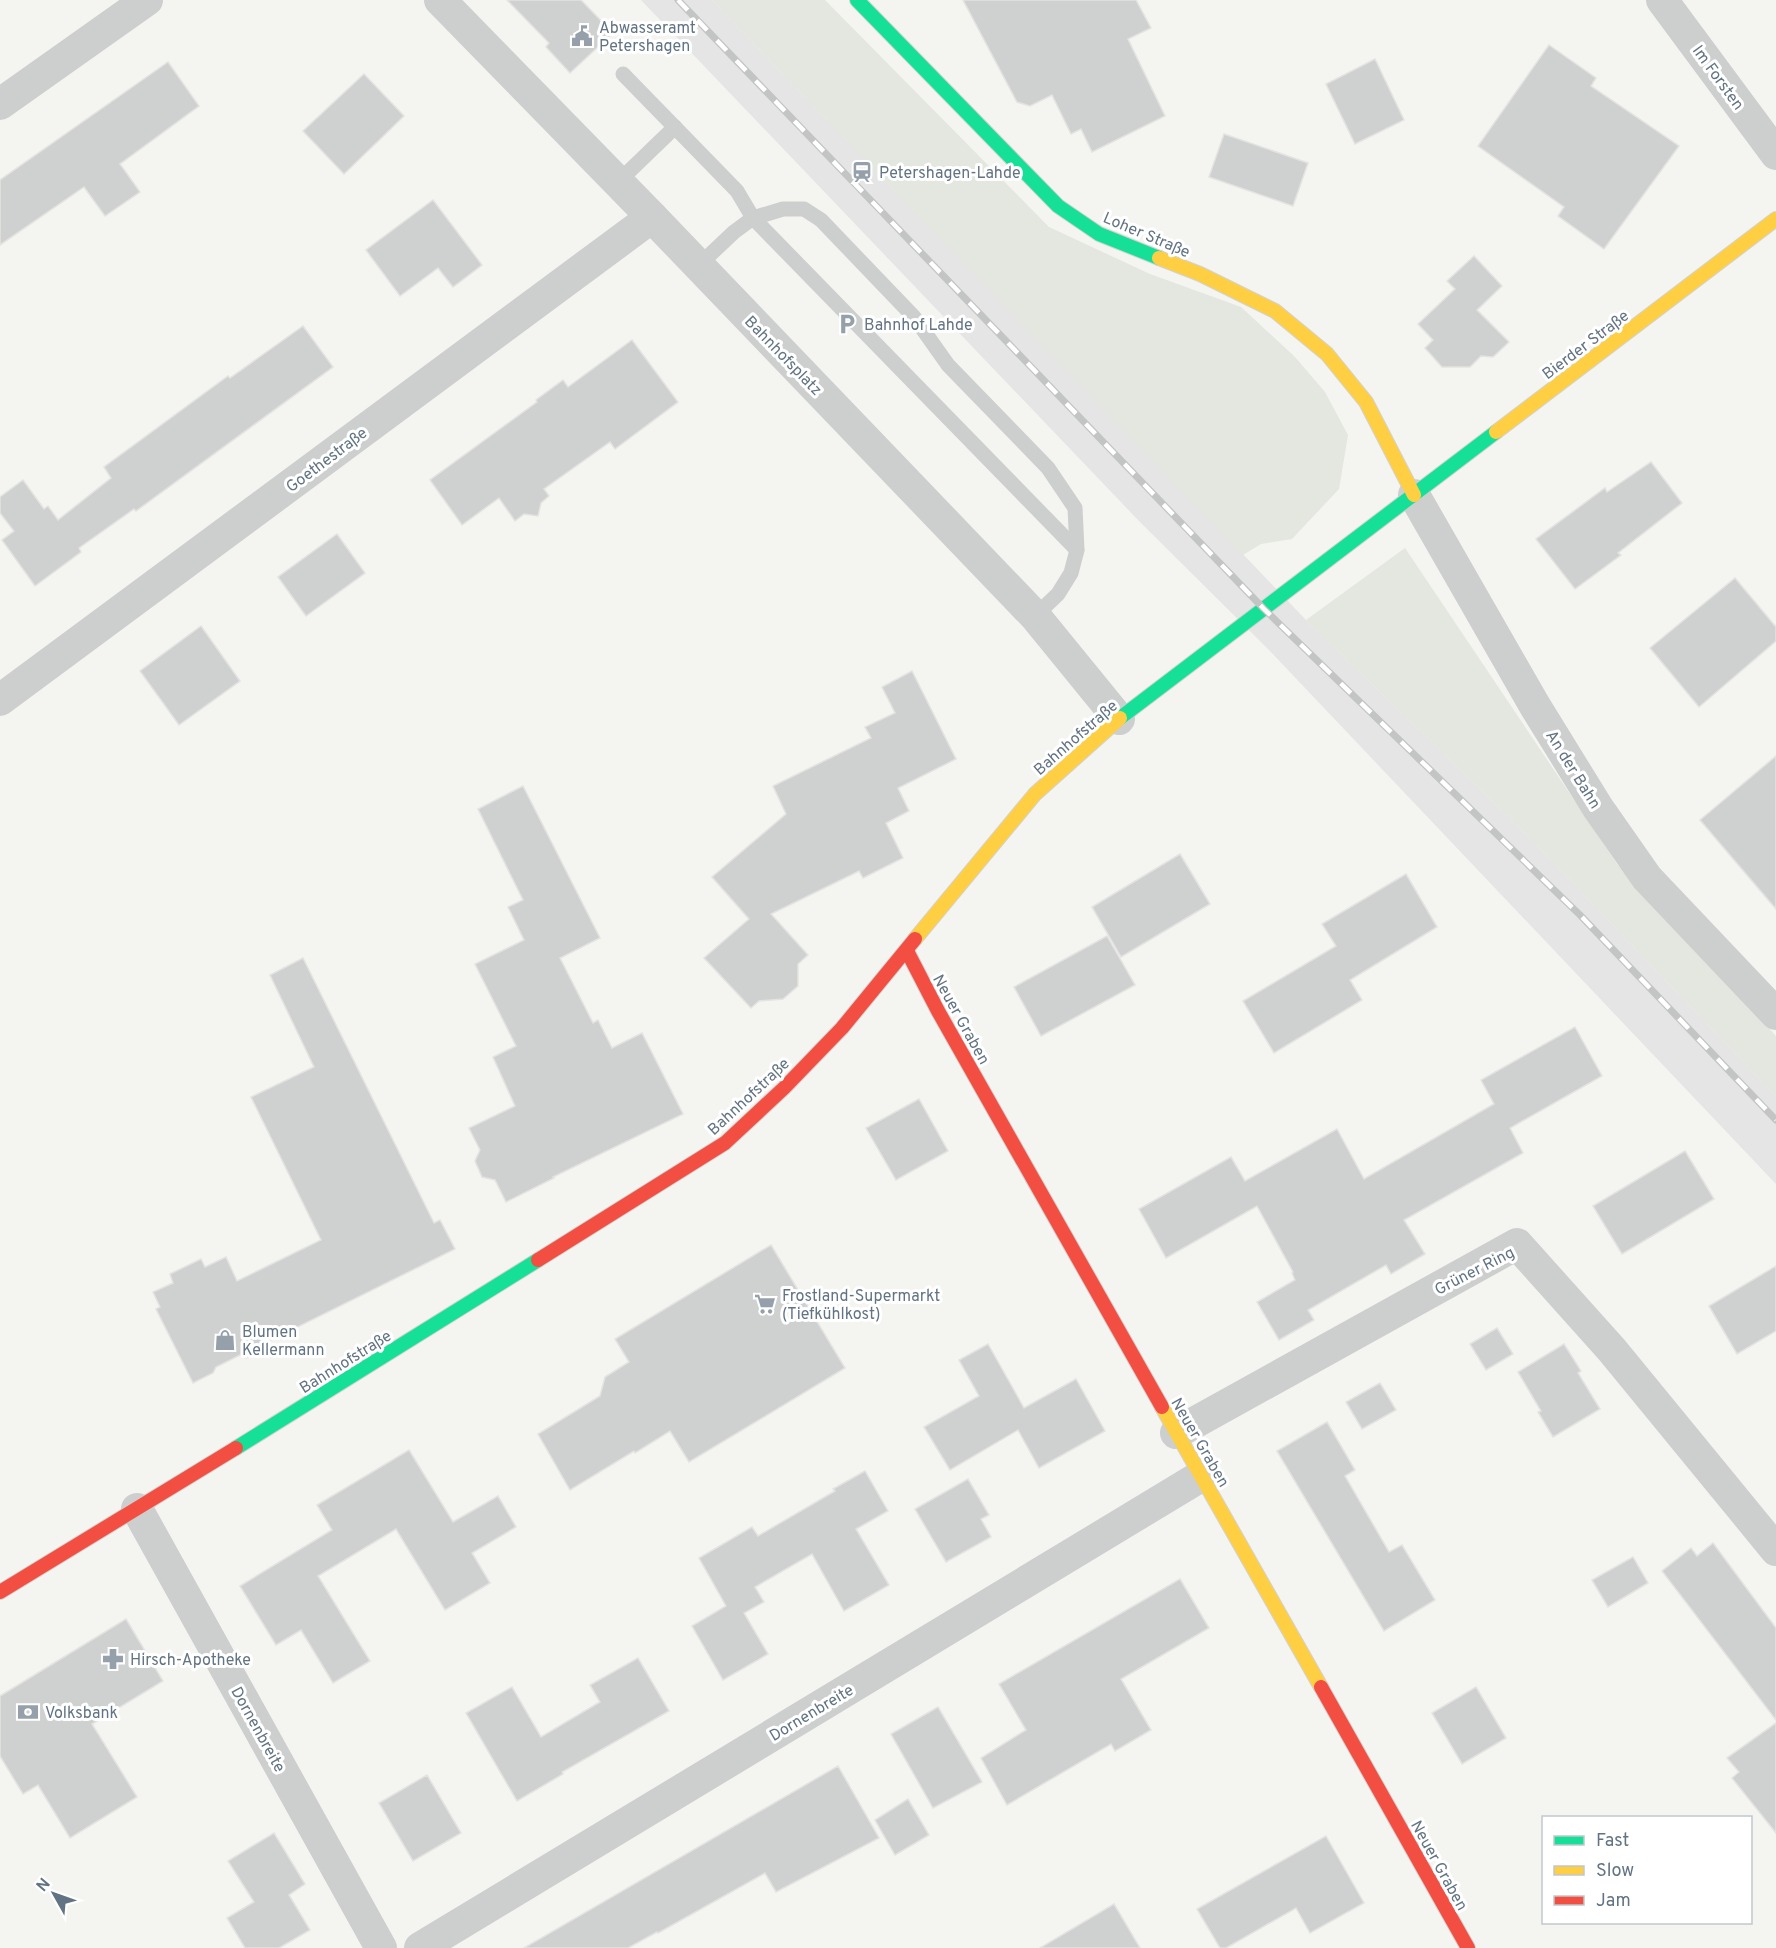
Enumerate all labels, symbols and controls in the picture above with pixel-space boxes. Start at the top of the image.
place label: Abwasseramt Petershagen [599,19,696,57]
public building icon: Abwasseramt Petershagen [570,24,594,48]
street label: Im Forsten [1687,42,1748,115]
station icon: Petershagen-Lahde [850,160,874,184]
place label: Petershagen-Lahde [879,164,1021,184]
street label: Loher Straße [1100,209,1193,263]
street label: Bierder Straße [1539,306,1634,385]
street label: Bahnhofsplatz [740,312,826,400]
parking icon: Bahnhof Lahde [835,312,859,336]
place label: Bahnhof Lahde [864,316,973,336]
street label: Goethestraße [283,424,372,498]
street label: Bahnhofstraße [1030,697,1122,780]
street label: An der Bahn [1540,727,1604,813]
street label: Neuer Graben [927,971,993,1069]
street label: Bahnhofstraße [704,1054,794,1141]
street label: Grüner Ring [1432,1243,1518,1300]
place label: Frostland-Supermarkt (Tiefkühlkost) [782,1287,940,1325]
supermarket icon: Frostland-Supermarkt (Tiefkühlkost) [753,1292,777,1316]
place label: Blumen Kellermann [242,1323,325,1361]
street label: Bahnhofstraße [296,1326,396,1399]
shop icon: Blumen Kellermann [213,1328,237,1352]
street label: Neuer Graben [1166,1395,1233,1491]
pharmacy icon: Hirsch-Apotheke [101,1647,125,1671]
place label: Hirsch-Apotheke [130,1651,251,1671]
street label: Dornenbreite [766,1681,858,1747]
street label: Dornenbreite [226,1684,289,1776]
bank icon: Volksbank [16,1700,40,1724]
place label: Volksbank [45,1704,118,1724]
legend [1542,1816,1752,1924]
street label: Neuer Graben [1405,1817,1471,1915]
text: Fast [1596,1830,1629,1853]
text: Slow [1596,1860,1634,1883]
north arrow [24,1864,84,1924]
text: N [33,1875,55,1896]
text: Jam [1596,1890,1631,1913]

